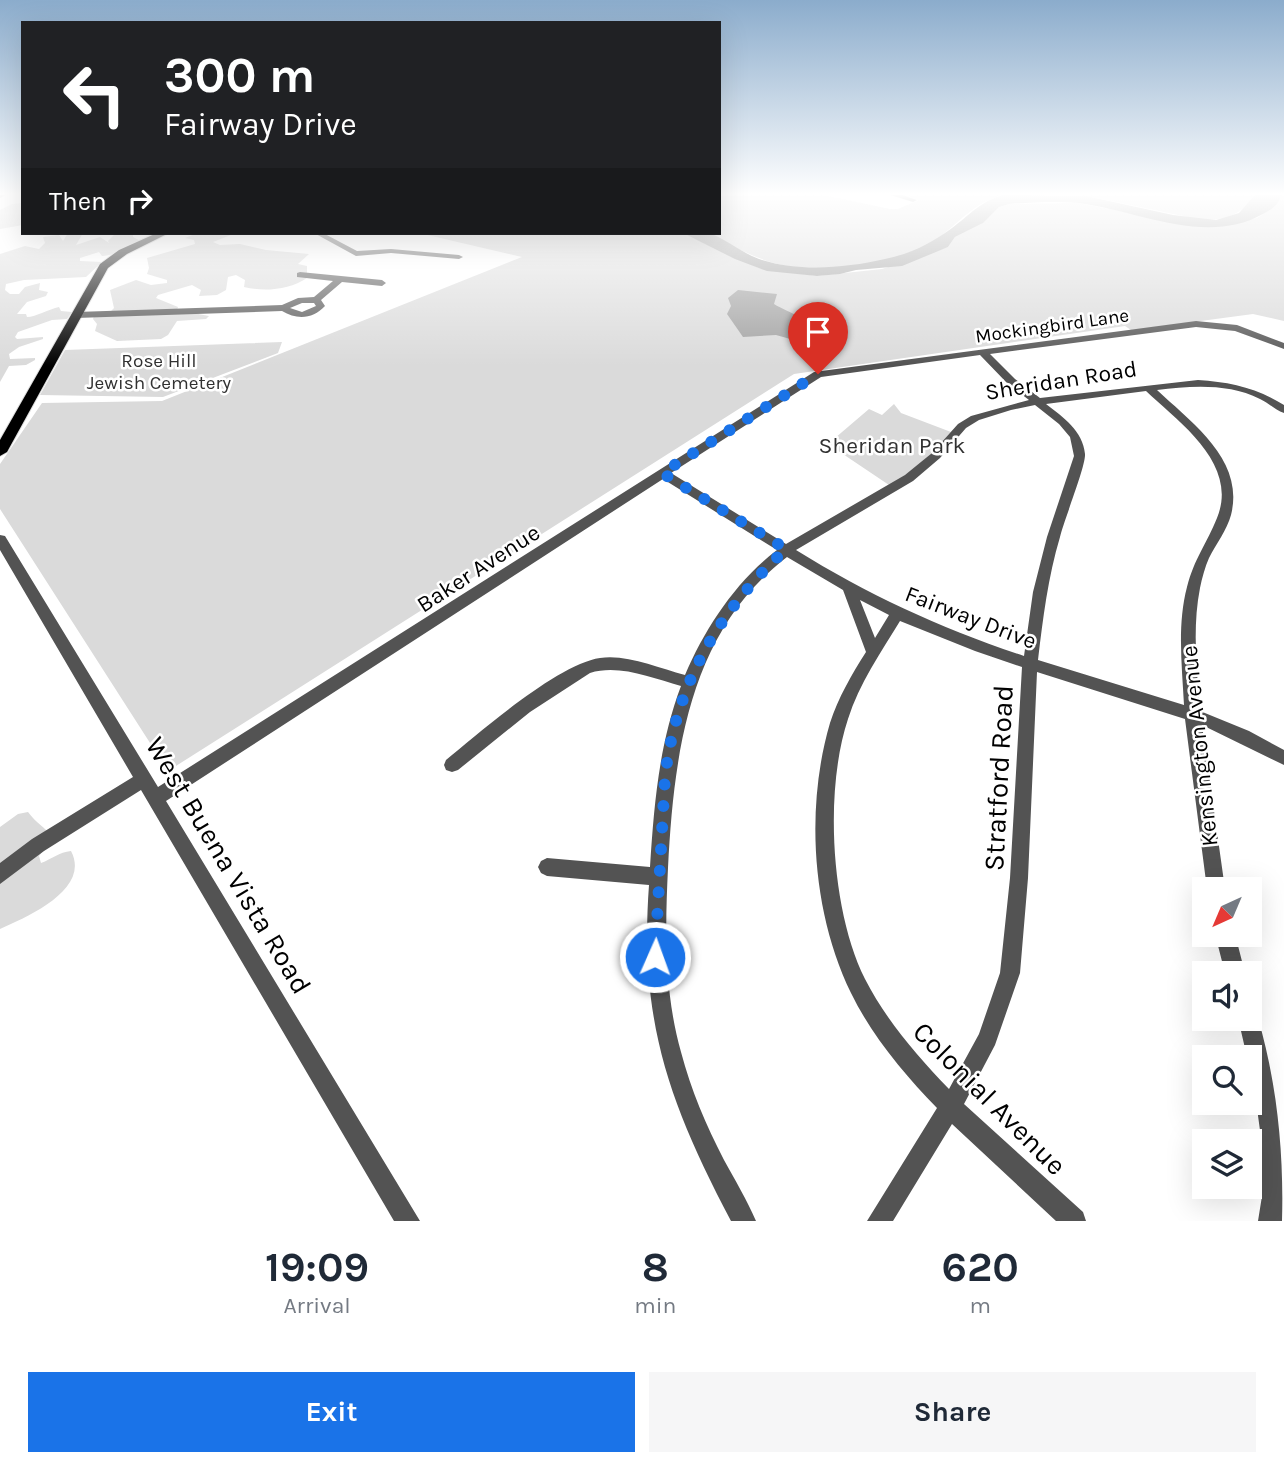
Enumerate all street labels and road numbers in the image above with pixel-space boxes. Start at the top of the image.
street label: Mockingbird Lane [974,304,1130,348]
street label: Sheridan Road [983,355,1139,406]
street label: Baker Avenue [412,519,545,618]
street label: Fairway Drive [901,580,1040,655]
street label: Kensington Avenue [1176,644,1223,848]
street label: Stratford Road [977,684,1020,872]
street label: West Buena Vista Road [139,731,318,1000]
street label: Colonial Avenue [906,1015,1073,1182]

